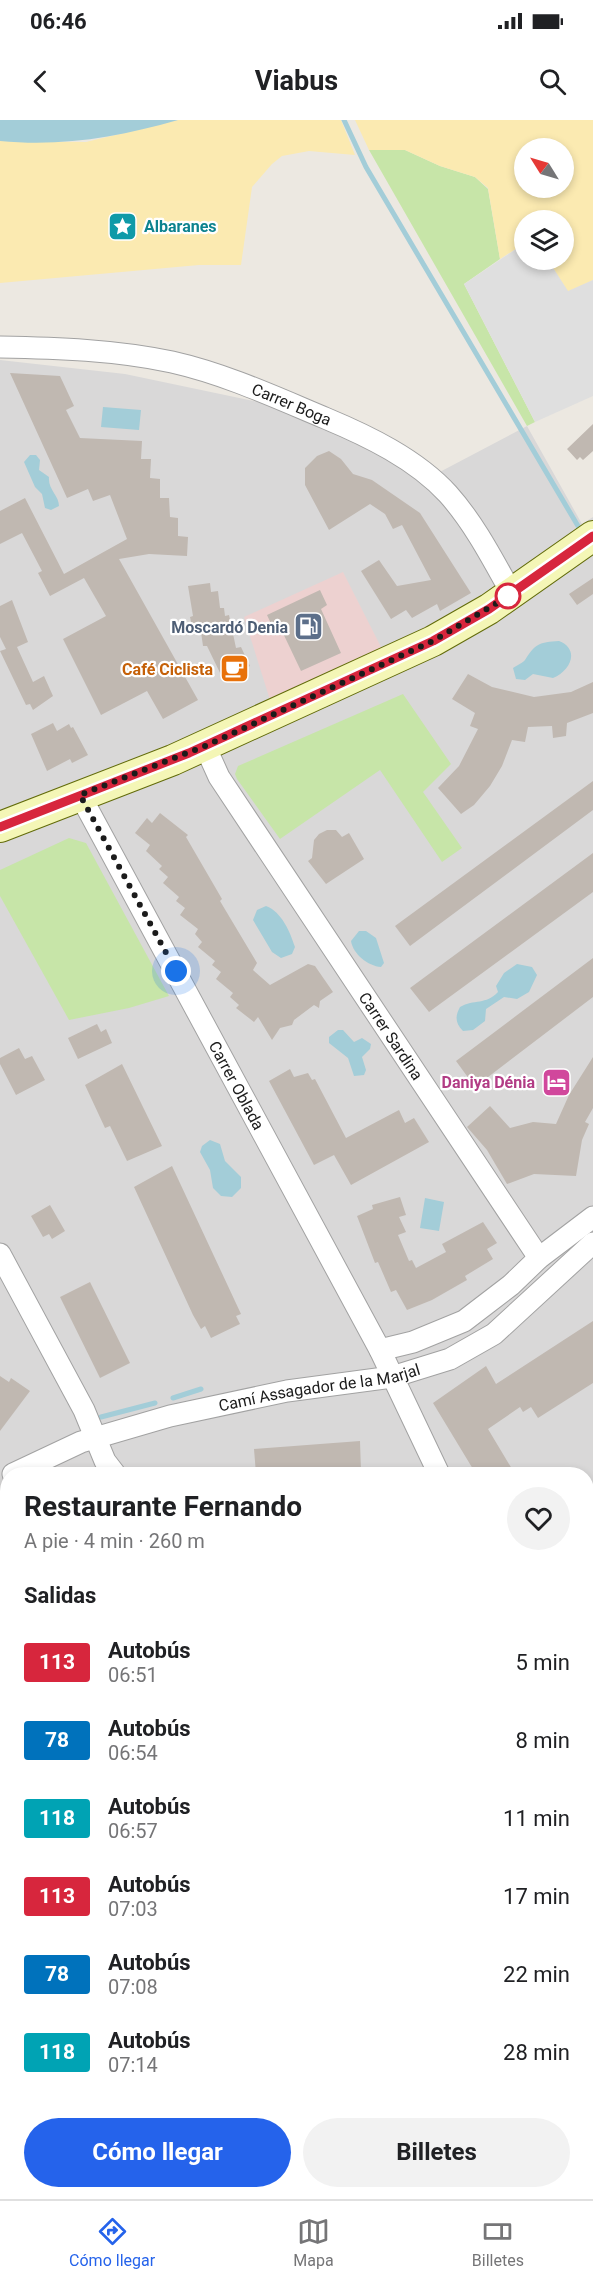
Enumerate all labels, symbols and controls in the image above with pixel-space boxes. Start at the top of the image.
text: 06:46 [30,9,87,34]
icon: back [24,65,57,98]
text: Viabus [255,65,338,97]
icon: search [536,65,569,98]
north arrow [514,138,574,198]
map controls [514,138,574,270]
place icon: Albaranes [107,210,139,242]
button: layers [514,210,574,270]
place label: Albaranes [144,217,217,236]
street label: Carrer Boga [249,379,334,430]
unlabelled marker [495,583,521,609]
fuel station icon: Moscardó Denia [293,611,325,643]
place label: Moscardó Denia [171,618,288,637]
cafe icon: Café Ciclista [218,653,250,685]
place label: Café Ciclista [122,660,213,679]
your location [161,956,191,986]
street label: Carrer Sardina [355,989,427,1084]
street label: Carrer Oblada [205,1038,268,1133]
hotel icon: Daniya Dénia [540,1066,572,1098]
place label: Daniya Dénia [442,1073,535,1092]
street label: Camí Assagador de la Marjal [217,1360,423,1415]
button: heart [507,1487,570,1550]
text: Restaurante Fernando [24,1490,302,1523]
text: A pie · 4 min · 260 m [24,1529,205,1553]
text: Salidas [24,1583,96,1608]
text: Autobús [108,1638,191,1663]
text: 113 [39,1650,75,1674]
text: 5 min [515,1650,570,1675]
text: 06:51 [108,1663,158,1687]
text: Autobús [108,1716,191,1741]
text: 78 [45,1728,69,1752]
text: 8 min [515,1728,570,1753]
text: 06:54 [108,1741,158,1765]
text: Autobús [108,1794,191,1819]
text: 118 [39,1806,75,1830]
text: 11 min [503,1806,570,1831]
text: 06:57 [108,1819,158,1843]
text: Autobús [108,1872,191,1897]
text: 113 [39,1884,75,1908]
text: 17 min [503,1884,570,1909]
text: 07:03 [108,1897,158,1921]
text: Autobús [108,1950,191,1975]
text: 78 [45,1962,69,1986]
text: 22 min [503,1962,570,1987]
text: 07:08 [108,1975,158,1999]
text: Autobús [108,2028,191,2053]
text: 118 [39,2040,75,2064]
text: 28 min [503,2040,570,2065]
text: 07:14 [108,2053,158,2077]
button: Cómo llegar [24,2118,291,2187]
button: Billetes [303,2118,570,2187]
tab: Cómo llegar [69,2215,155,2270]
tab: Mapa [293,2215,334,2270]
tab: Billetes [472,2215,524,2270]

